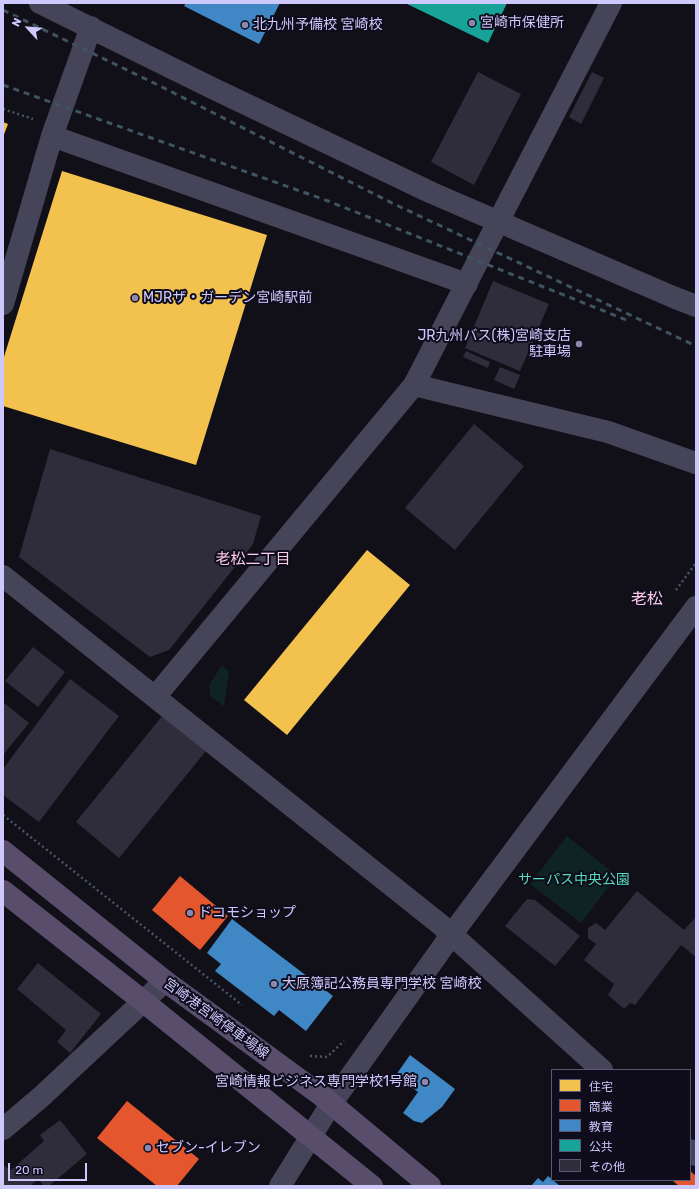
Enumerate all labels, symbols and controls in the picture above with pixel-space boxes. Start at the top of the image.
north arrow [8,8,48,48]
place label: 宮崎市保健所 [480,15,564,31]
text: N [9,16,24,29]
place label: 北九州予備校 宮崎校 [253,17,382,33]
marker: 宮崎市保健所 [467,18,477,28]
marker: 北九州予備校 宮崎校 [240,20,250,30]
place label: MJRザ・ガーデン宮崎駅前 [143,290,312,306]
marker: MJRザ・ガーデン宮崎駅前 [130,293,140,303]
place label: JR九州バス(株)宮崎支店 駐車場 [417,328,571,360]
marker: JR九州バス(株)宮崎支店 駐車場 [574,339,584,349]
district label: 老松二丁目 [216,551,290,569]
district label: 老松 [631,589,663,609]
park label: サーパス中央公園 [518,872,630,888]
place label: ドコモショップ [198,905,296,921]
marker: ドコモショップ [185,908,195,918]
street label: 宮崎港宮崎停車場線 [160,975,272,1063]
place label: 大原簿記公務員専門学校 宮崎校 [282,976,481,992]
marker: 大原簿記公務員専門学校 宮崎校 [269,979,279,989]
legend [551,1069,691,1181]
place label: 宮崎情報ビジネス専門学校1号館 [215,1074,417,1090]
marker: 宮崎情報ビジネス専門学校1号館 [420,1077,430,1087]
text: 住宅 [589,1080,613,1094]
text: 商業 [589,1100,613,1114]
text: 教育 [589,1120,613,1134]
place label: セブン-イレブン [156,1140,261,1156]
text: 公共 [589,1140,613,1154]
marker: セブン-イレブン [143,1143,153,1153]
scale bar [10,1155,89,1181]
text: その他 [589,1160,625,1174]
text: 20 m [15,1163,43,1177]

